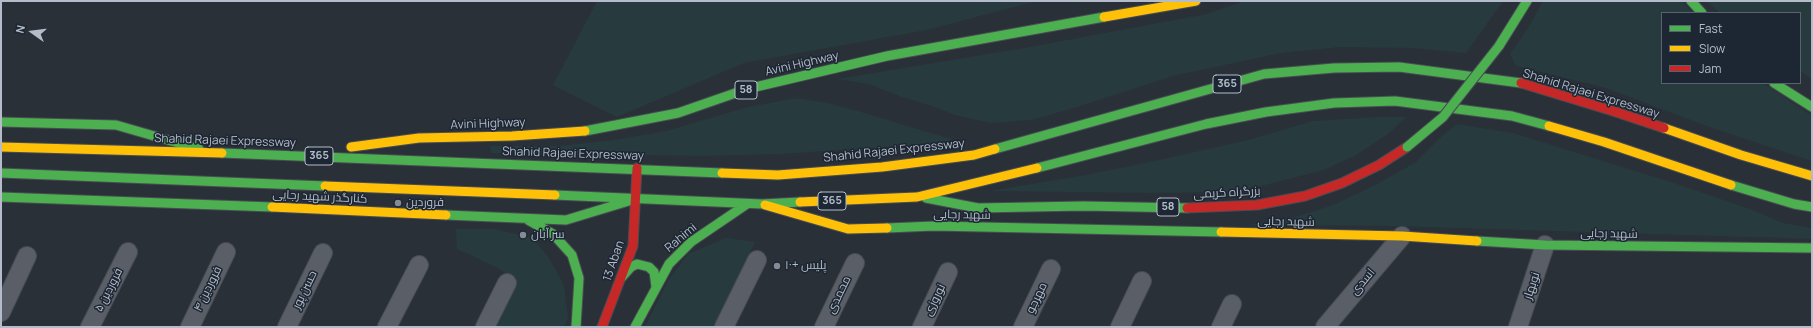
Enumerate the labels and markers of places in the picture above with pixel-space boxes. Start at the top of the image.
place label: فروردین [406,196,444,210]
marker: فروردین [393,198,403,208]
place label: سر آبان [531,228,565,242]
marker: سر آبان [518,230,528,240]
place label: پلیس +۱۰ [785,259,826,273]
marker: پلیس +۱۰ [772,261,782,271]

